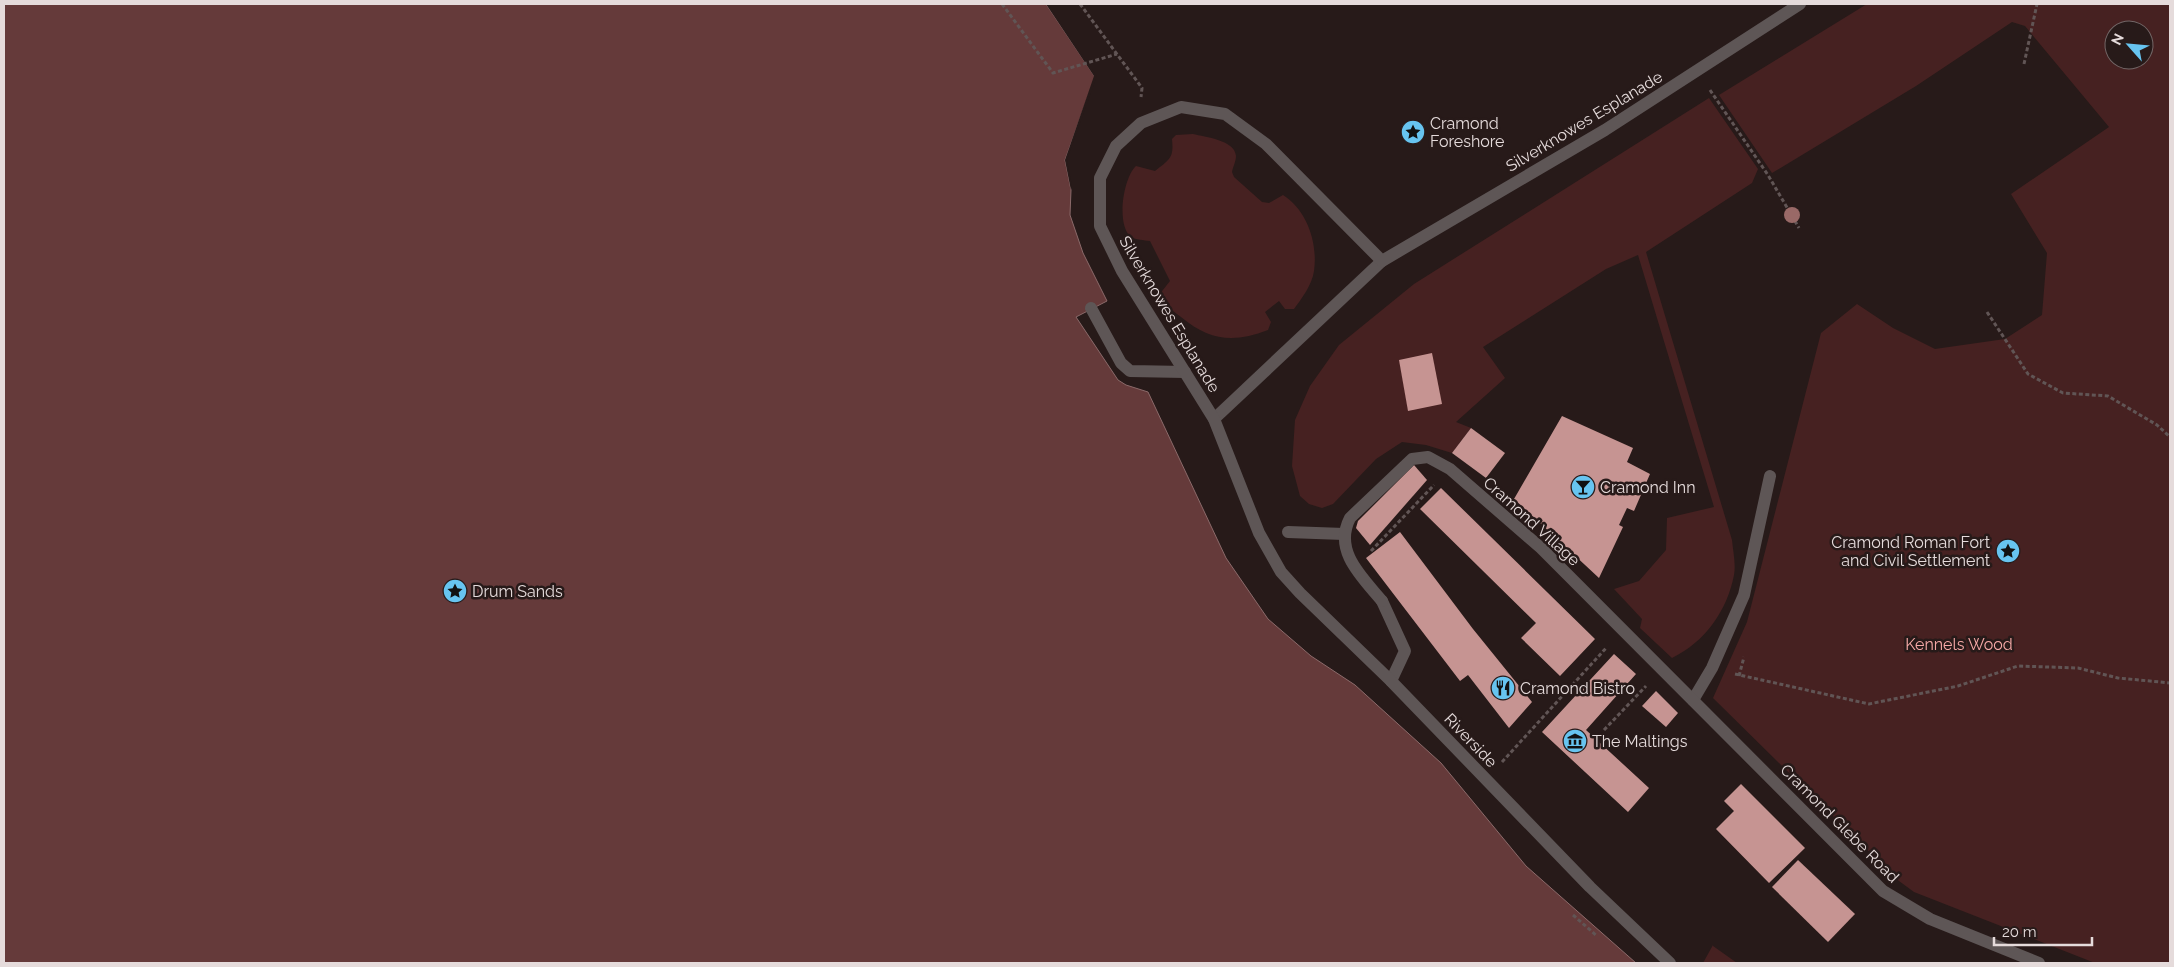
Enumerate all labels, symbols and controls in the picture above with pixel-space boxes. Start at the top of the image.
north arrow [2104,20,2154,70]
text: N [2108,31,2127,47]
street label: Silverknowes Esplanade [1503,67,1666,176]
place label: Cramond Foreshore [1430,114,1505,151]
place icon: Cramond Foreshore [1400,119,1426,145]
street label: Silverknowes Esplanade [1115,233,1224,396]
street label: Cramond Village [1479,473,1584,570]
bar icon: Cramond Inn [1570,474,1596,500]
place label: Cramond Inn [1600,478,1696,497]
place label: Cramond Roman Fort and Civil Settlement [1831,533,1991,570]
place icon: Cramond Roman Fort and Civil Settlement [1995,538,2021,564]
place icon: Drum Sands [442,578,468,604]
place label: Drum Sands [472,582,563,601]
park label: Kennels Wood [1905,635,2013,654]
restaurant icon: Cramond Bistro [1490,675,1516,701]
place label: Cramond Bistro [1520,679,1635,698]
street label: Riverside [1440,709,1501,771]
museum icon: The Maltings [1562,728,1588,754]
place label: The Maltings [1592,732,1688,751]
street label: Cramond Glebe Road [1776,760,1903,887]
scale bar [1994,914,2092,946]
text: 20 m [2002,923,2037,941]

